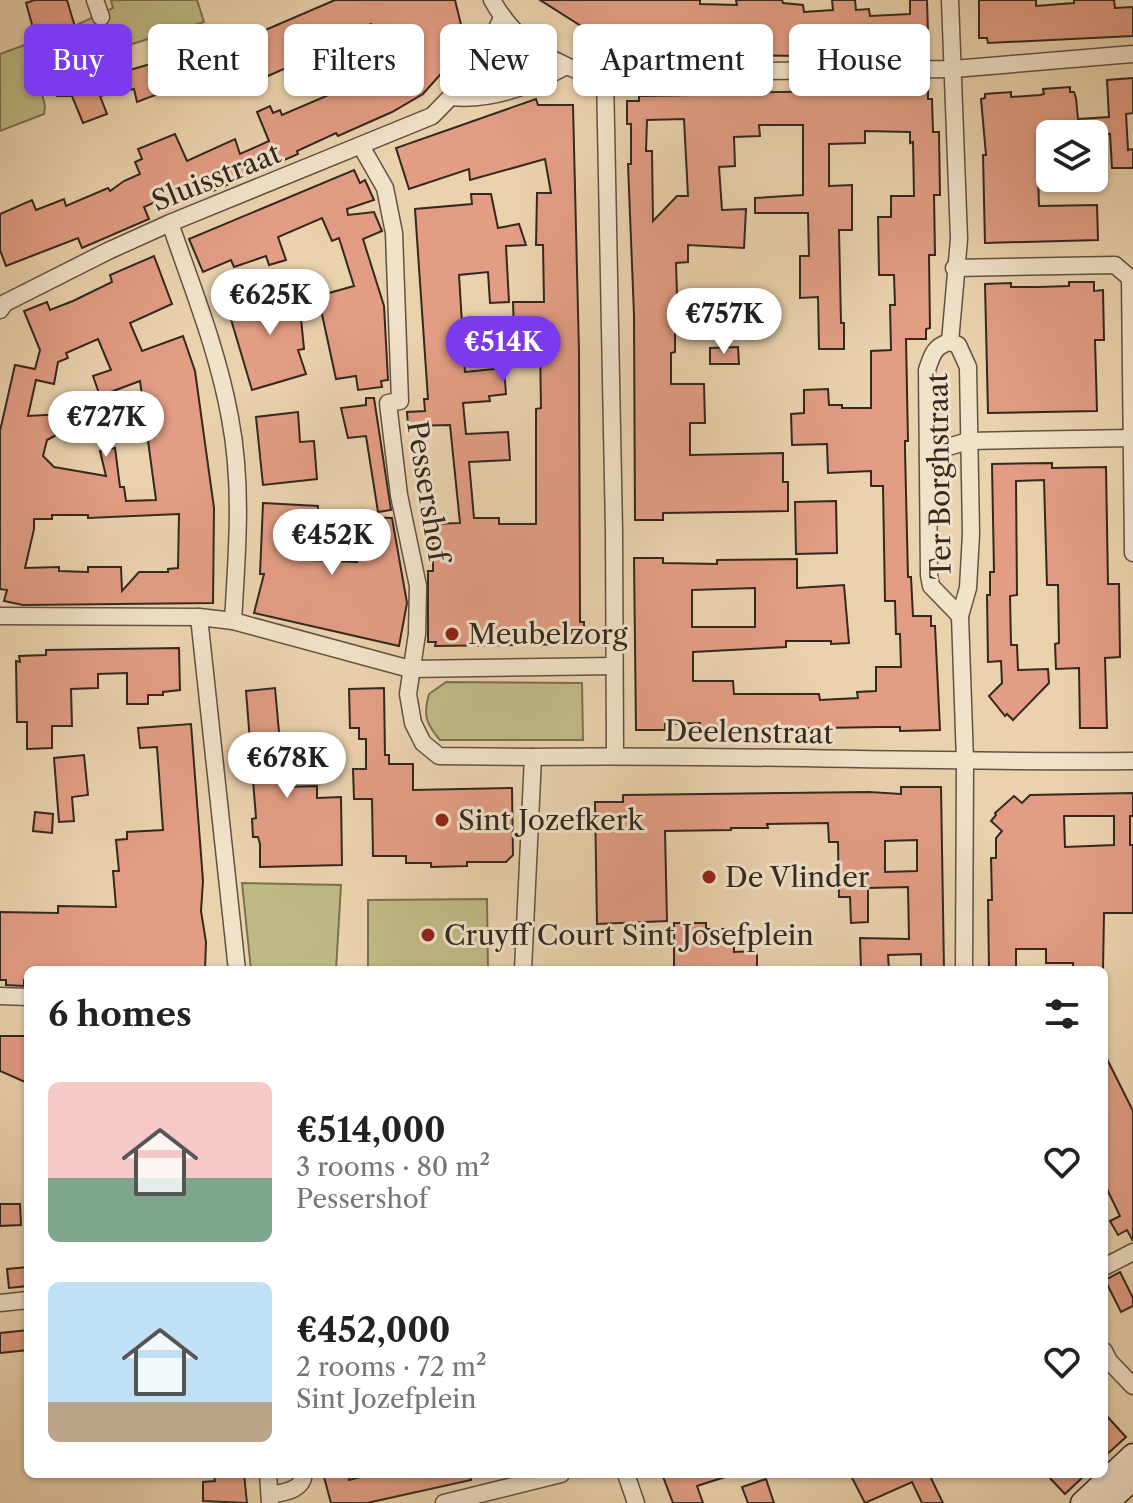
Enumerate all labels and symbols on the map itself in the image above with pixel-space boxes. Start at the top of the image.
street label: Sluisstraat [147,136,286,218]
pin: €625K [214,269,326,337]
pin: €757K [668,288,780,356]
pin: €514K [447,316,559,384]
street label: Ter Borghstraat [920,372,958,579]
pin: €727K [50,391,162,459]
street label: Pessershof [400,418,456,567]
pin: €452K [276,509,388,577]
place label: Meubelzorg [468,617,628,651]
marker: Meubelzorg [443,625,461,643]
street label: Deelenstraat [664,714,834,750]
pin: €678K [231,732,343,800]
place label: Sint Jozefkerk [458,803,645,837]
marker: Sint Jozefkerk [433,811,451,829]
place label: De Vlinder [725,860,870,894]
marker: De Vlinder [700,868,718,886]
place label: Cruyff Court Sint Josefplein [444,918,814,952]
marker: Cruyff Court Sint Josefplein [419,926,437,944]

